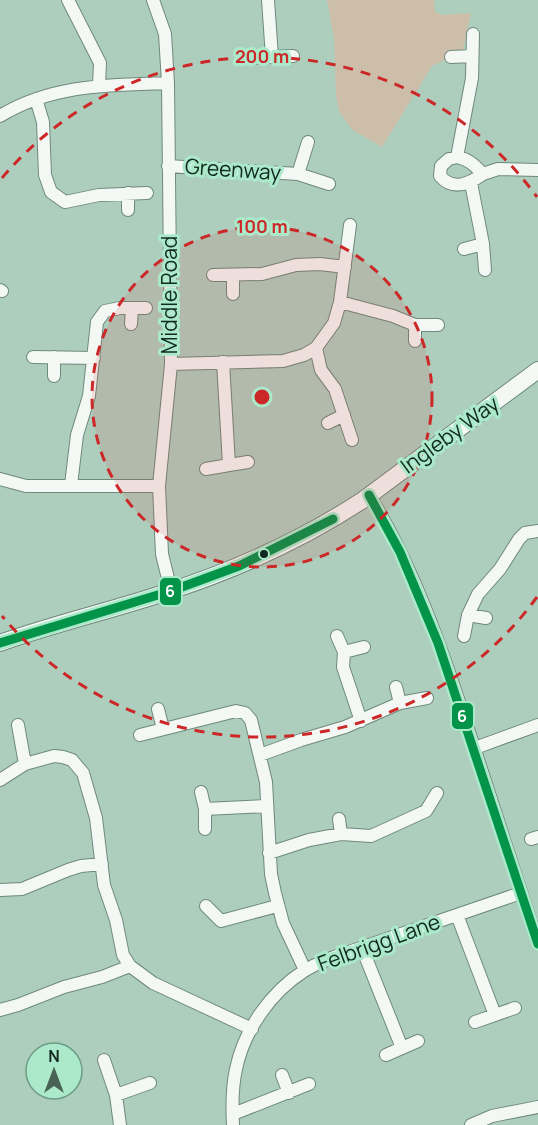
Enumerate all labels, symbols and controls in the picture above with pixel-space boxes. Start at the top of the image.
text: 200 m [235,44,289,68]
street label: Greenway [184,152,282,186]
text: 100 m [236,214,288,238]
street label: Middle Road [155,236,183,354]
centre of rings [252,387,272,407]
street label: Ingleby Way [395,389,504,479]
unlabelled marker [258,548,270,560]
line badge: 6 [159,577,182,606]
text: 6 [165,580,175,602]
line badge: 6 [451,702,474,730]
text: 6 [457,705,467,727]
street label: Felbrigg Lane [314,907,444,977]
north arrow [24,1041,84,1101]
text: N [48,1045,60,1067]

